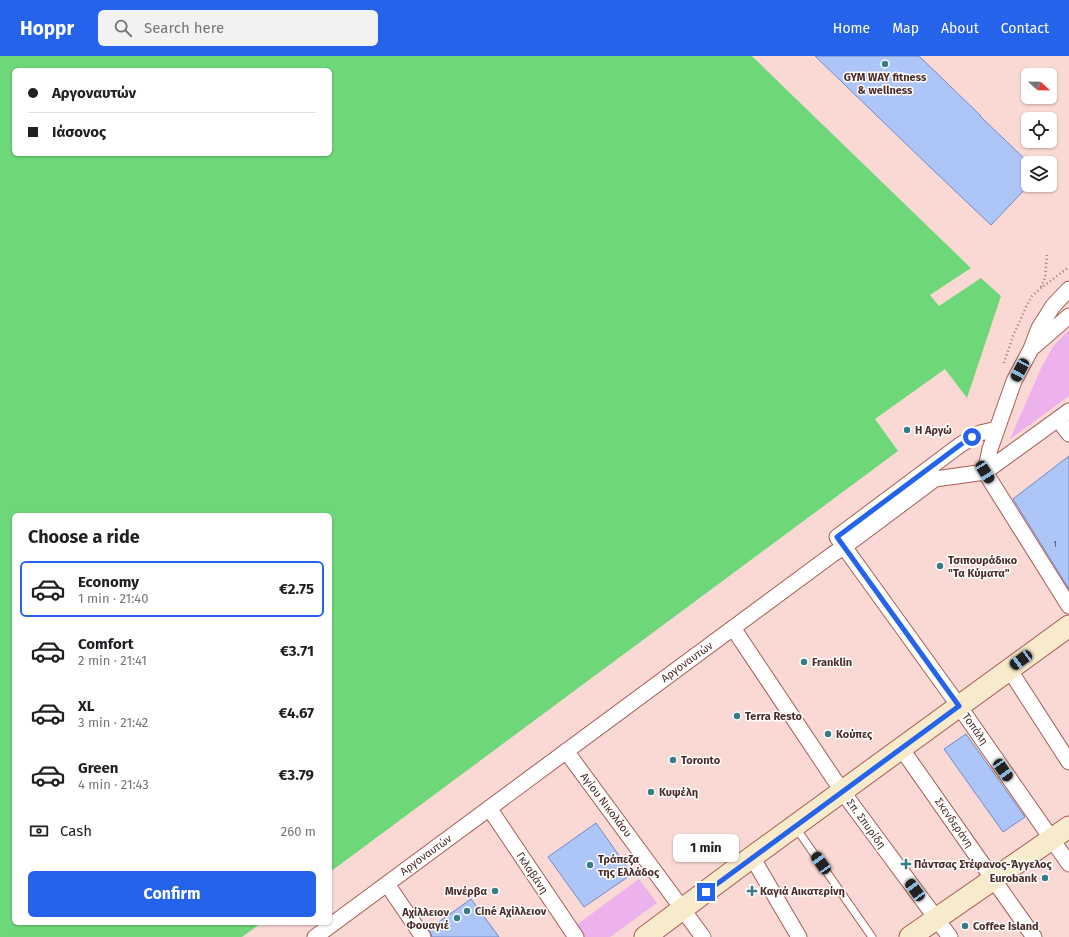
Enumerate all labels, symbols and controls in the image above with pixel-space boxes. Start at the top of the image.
search box [98,10,378,46]
text: Hoppr [20,17,74,40]
icon: search [112,17,134,39]
text: Search here [144,19,224,37]
text: Home [833,20,870,37]
text: Map [892,20,919,37]
text: About [941,20,979,37]
text: Contact [1001,20,1049,37]
marker: GYM WAY fitness & wellness [880,59,890,69]
north arrow [1021,68,1057,104]
map controls [1021,68,1057,192]
place label: GYM WAY fitness & wellness [844,71,927,97]
text: Αργοναυτών [52,84,136,102]
button: locate [1021,112,1057,148]
text: Ιάσονος [52,123,106,141]
button: layers [1021,156,1057,192]
car [1009,357,1031,383]
place label: Η Αργώ [915,424,952,437]
marker: Η Αργώ [902,425,912,435]
route start [963,428,981,446]
car [974,459,996,485]
text: Choose a ride [28,526,140,548]
house number: 1 [1053,539,1057,549]
place label: Τσιπουράδικο "Τα Κύματα" [948,554,1018,580]
marker: Τσιπουράδικο "Τα Κύματα" [935,561,945,571]
icon: car [30,571,66,607]
text: Economy [78,573,139,591]
text: €2.75 [279,580,314,598]
text: 1 min · 21:40 [78,591,148,606]
icon: car [30,633,66,669]
text: Comfort [78,635,134,653]
street label: Αργοναυτών [659,639,716,685]
text: €3.71 [280,642,314,660]
car [1008,648,1034,672]
text: 2 min · 21:41 [78,653,147,668]
place label: Franklin [812,656,852,669]
marker: Franklin [799,657,809,667]
icon: car [30,695,66,731]
text: XL [78,697,94,715]
text: €4.67 [279,704,314,722]
place label: Terra Resto [745,710,803,723]
street label: Τοπάλη [959,710,991,748]
marker: Terra Resto [732,711,742,721]
text: 3 min · 21:42 [78,715,148,730]
place label: Κούπες [836,728,873,741]
marker: Κούπες [823,729,833,739]
place label: Toronto [681,754,721,767]
marker: Toronto [668,755,678,765]
icon: car [30,757,66,793]
car [991,757,1015,783]
text: Green [78,759,118,777]
text: €3.79 [279,766,314,784]
street label: Αγίου Νικολάου [578,770,634,840]
text: 4 min · 21:43 [78,777,149,792]
place label: Κυψέλη [659,786,698,799]
marker: Κυψέλη [646,787,656,797]
street label: Σκενδεράνη [932,796,976,850]
street label: Σπ. Σπυρίδη [844,797,888,851]
icon: cash [28,820,50,842]
text: Cash [60,822,92,840]
text: 260 m [281,824,316,839]
street label: Αργοναυτών [398,832,455,878]
callout: 1 min [673,834,739,862]
text: 1 min [690,840,722,855]
street label: Γκλαβάνη [513,850,551,896]
car [809,850,833,876]
place label: Τράπεζα της Ελλάδος [597,853,660,879]
place label: Πάντσας Στέφανος-Άγγελος [914,858,1053,871]
marker: Πάντσας Στέφανος-Άγγελος [901,859,911,869]
marker: Τράπεζα της Ελλάδος [585,860,595,870]
button: Confirm [28,871,316,917]
place label: Eurobank [990,872,1038,885]
marker: Eurobank [1040,873,1050,883]
car [903,877,927,903]
route end [697,883,715,901]
place label: Μινέρβα [445,885,487,898]
place label: Καγιά Αικατερίνη [760,885,845,898]
marker: Μινέρβα [490,886,500,896]
marker: Καγιά Αικατερίνη [747,886,757,896]
place label: Ciné Αχίλλειον [475,905,547,918]
place label: Αχίλλειον Φουαγιέ [401,906,450,932]
marker: Ciné Αχίλλειον [462,906,472,916]
marker: Αχίλλειον Φουαγιέ [452,913,462,923]
place label: Coffee Island [973,920,1039,933]
marker: Coffee Island [960,921,970,931]

